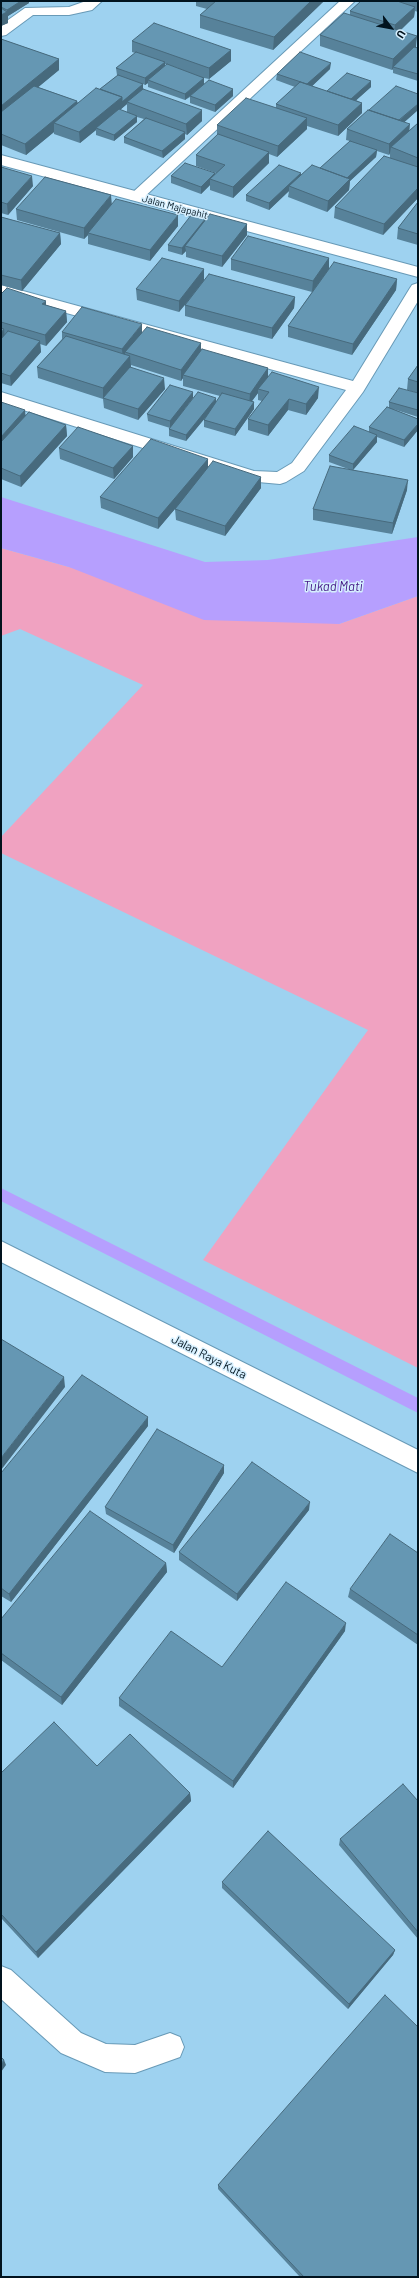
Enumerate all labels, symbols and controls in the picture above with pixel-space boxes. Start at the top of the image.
north arrow [371,8,411,48]
text: U [394,28,409,41]
street label: Jalan Majapahit [141,192,209,222]
water label: Tukad Mati [303,579,363,595]
street label: Jalan Raya Kuta [169,1332,249,1382]

